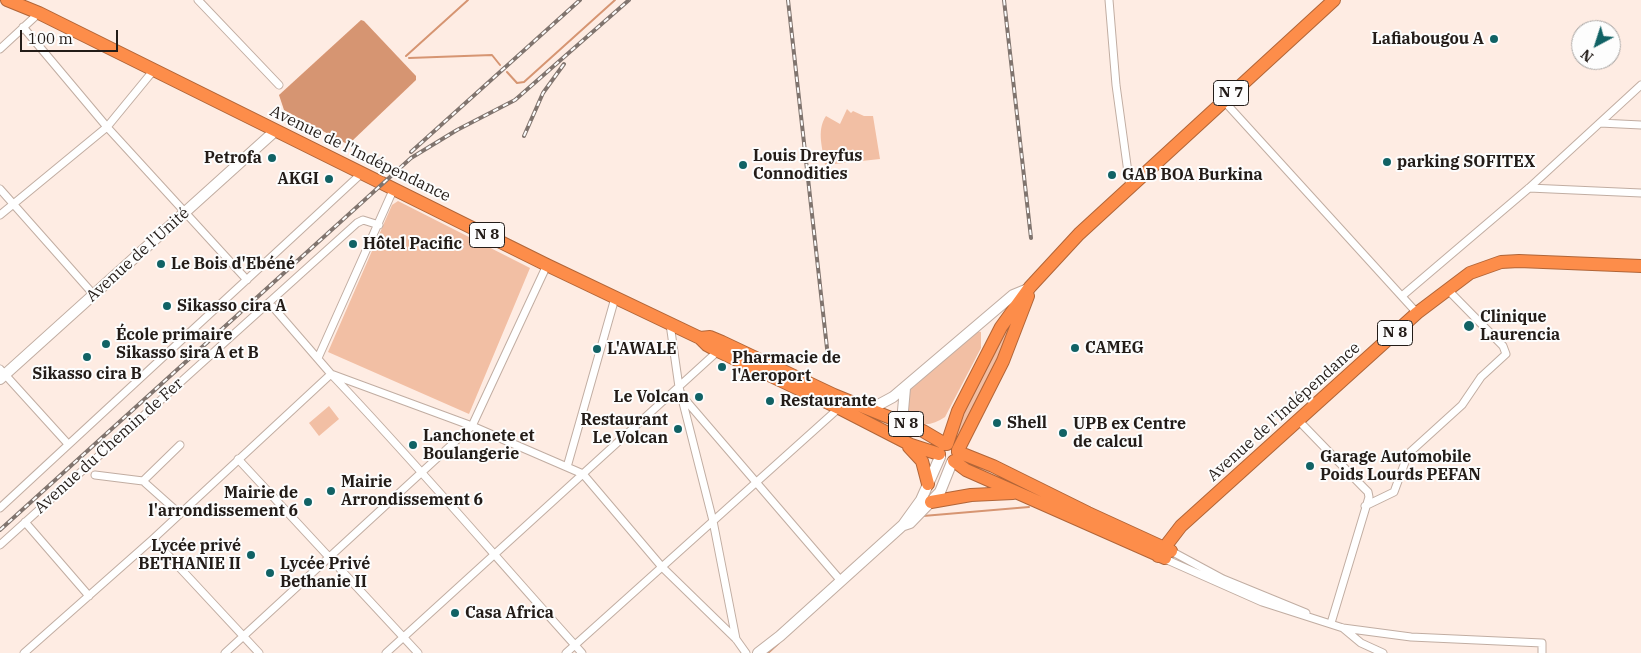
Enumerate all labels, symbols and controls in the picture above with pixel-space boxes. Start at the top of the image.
scale bar [22,20,120,52]
north arrow [1571,20,1621,70]
text: 100 m [28,29,73,48]
place label: Lafiabougou A [1372,29,1484,49]
marker: Lafiabougou A [1488,33,1500,45]
text: N [1577,45,1597,66]
road number: N 7 [1214,80,1248,106]
street label: Avenue de l'Indépendance [266,102,454,206]
place label: Louis Dreyfus Connodities [753,146,862,184]
place label: Petrofa [204,148,262,168]
marker: Petrofa [266,152,278,164]
place label: parking SOFITEX [1397,152,1535,172]
marker: parking SOFITEX [1381,156,1393,168]
marker: Louis Dreyfus Connodities [737,159,749,171]
place label: GAB BOA Burkina [1122,165,1263,185]
place label: AKGI [278,169,319,189]
marker: GAB BOA Burkina [1106,169,1118,181]
marker: AKGI [323,173,335,185]
street label: Avenue de l'Unité [83,204,193,306]
road number: N 8 [470,222,504,248]
place label: Hôtel Pacific [363,234,462,254]
marker: Hôtel Pacific [347,238,359,250]
place label: Le Bois d'Ebéné [171,254,295,274]
marker: Le Bois d'Ebéné [155,258,167,270]
place label: Sikasso cira A [177,296,287,316]
marker: Sikasso cira A [161,300,173,312]
place label: Clinique Laurencia [1480,307,1560,345]
marker: Clinique Laurencia [1462,319,1476,333]
road number: N 8 [1378,320,1412,346]
place label: École primaire Sikasso sira A et B [116,325,259,363]
marker: École primaire Sikasso sira A et B [100,338,112,350]
place label: CAMEG [1085,338,1144,358]
street label: Avenue de l'Indépendance [1204,338,1364,486]
place label: L'AWALE [607,339,677,359]
marker: CAMEG [1069,342,1081,354]
marker: L'AWALE [591,343,603,355]
place label: Pharmacie de l'Aeroport [732,348,841,386]
marker: Sikasso cira B [81,351,93,363]
marker: Pharmacie de l'Aeroport [716,361,728,373]
place label: Sikasso cira B [32,364,142,384]
street label: Avenue du Chemin de Fer [31,374,187,518]
place label: Le Volcan [614,387,689,407]
marker: Le Volcan [693,391,705,403]
place label: Restaurante [780,391,877,411]
marker: Restaurante [764,395,776,407]
place label: Restaurant Le Volcan [581,410,668,448]
road number: N 8 [888,412,924,436]
place label: Shell [1007,413,1047,433]
place label: UPB ex Centre de calcul [1073,414,1186,452]
marker: Shell [991,417,1003,429]
marker: Restaurant Le Volcan [672,423,684,435]
place label: Lanchonete et Boulangerie [423,426,535,464]
marker: UPB ex Centre de calcul [1057,427,1069,439]
marker: Lanchonete et Boulangerie [407,439,419,451]
place label: Garage Automobile Poids Lourds PEFAN [1320,447,1481,485]
marker: Garage Automobile Poids Lourds PEFAN [1304,460,1316,472]
place label: Mairie Arrondissement 6 [341,472,483,510]
place label: Mairie de l'arrondissement 6 [149,483,298,521]
marker: Mairie Arrondissement 6 [325,485,337,497]
marker: Mairie de l'arrondissement 6 [302,496,314,508]
place label: Lycée privé BETHANIE II [138,536,241,574]
marker: Lycée privé BETHANIE II [245,549,257,561]
place label: Lycée Privé Bethanie II [280,554,370,592]
marker: Lycée Privé Bethanie II [264,567,276,579]
place label: Casa Africa [465,603,554,623]
marker: Casa Africa [449,607,461,619]

